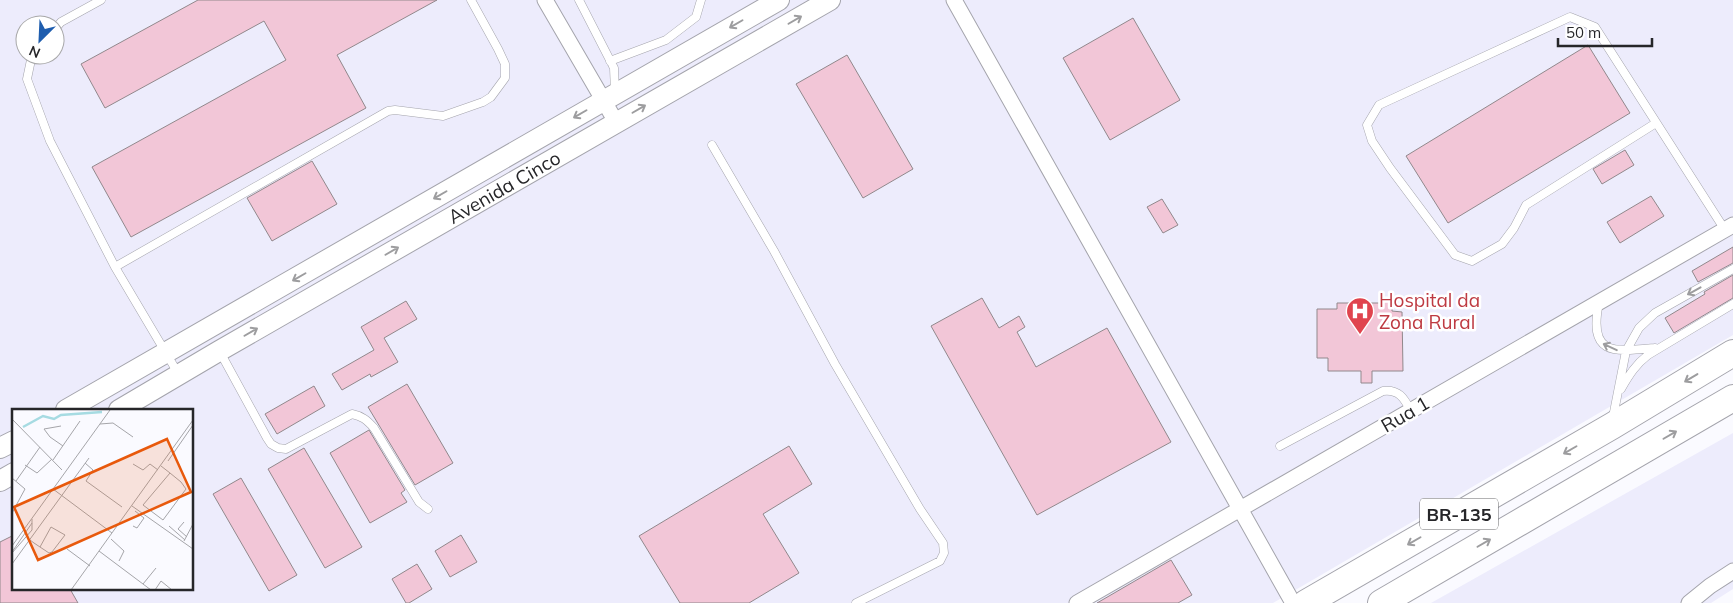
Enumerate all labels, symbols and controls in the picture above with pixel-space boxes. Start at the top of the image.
north arrow [15,15,65,65]
one-way arrow [788,15,803,25]
scale bar [1558,15,1652,47]
one-way arrow [730,20,744,30]
text: 50 m [1566,23,1601,42]
text: N [26,42,43,62]
one-way arrow [631,104,645,114]
one-way arrow [573,109,588,119]
street label: Avenida Cinco [444,145,565,229]
one-way arrow [433,191,447,201]
one-way arrow [384,246,398,256]
one-way arrow [292,272,306,282]
one-way arrow [1687,286,1702,296]
place label: Hospital da Zona Rural [1379,288,1480,334]
hospital icon: Hospital da Zona Rural [1345,296,1375,335]
one-way arrow [243,327,258,337]
one-way arrow [1603,341,1618,351]
one-way arrow [1685,374,1699,384]
street label: Rua 1 [1377,391,1433,437]
inset map [12,409,194,590]
one-way arrow [1663,429,1677,439]
one-way arrow [1563,446,1577,456]
road number: BR-135 [1420,498,1498,530]
one-way arrow [1407,536,1421,546]
one-way arrow [1476,538,1491,548]

